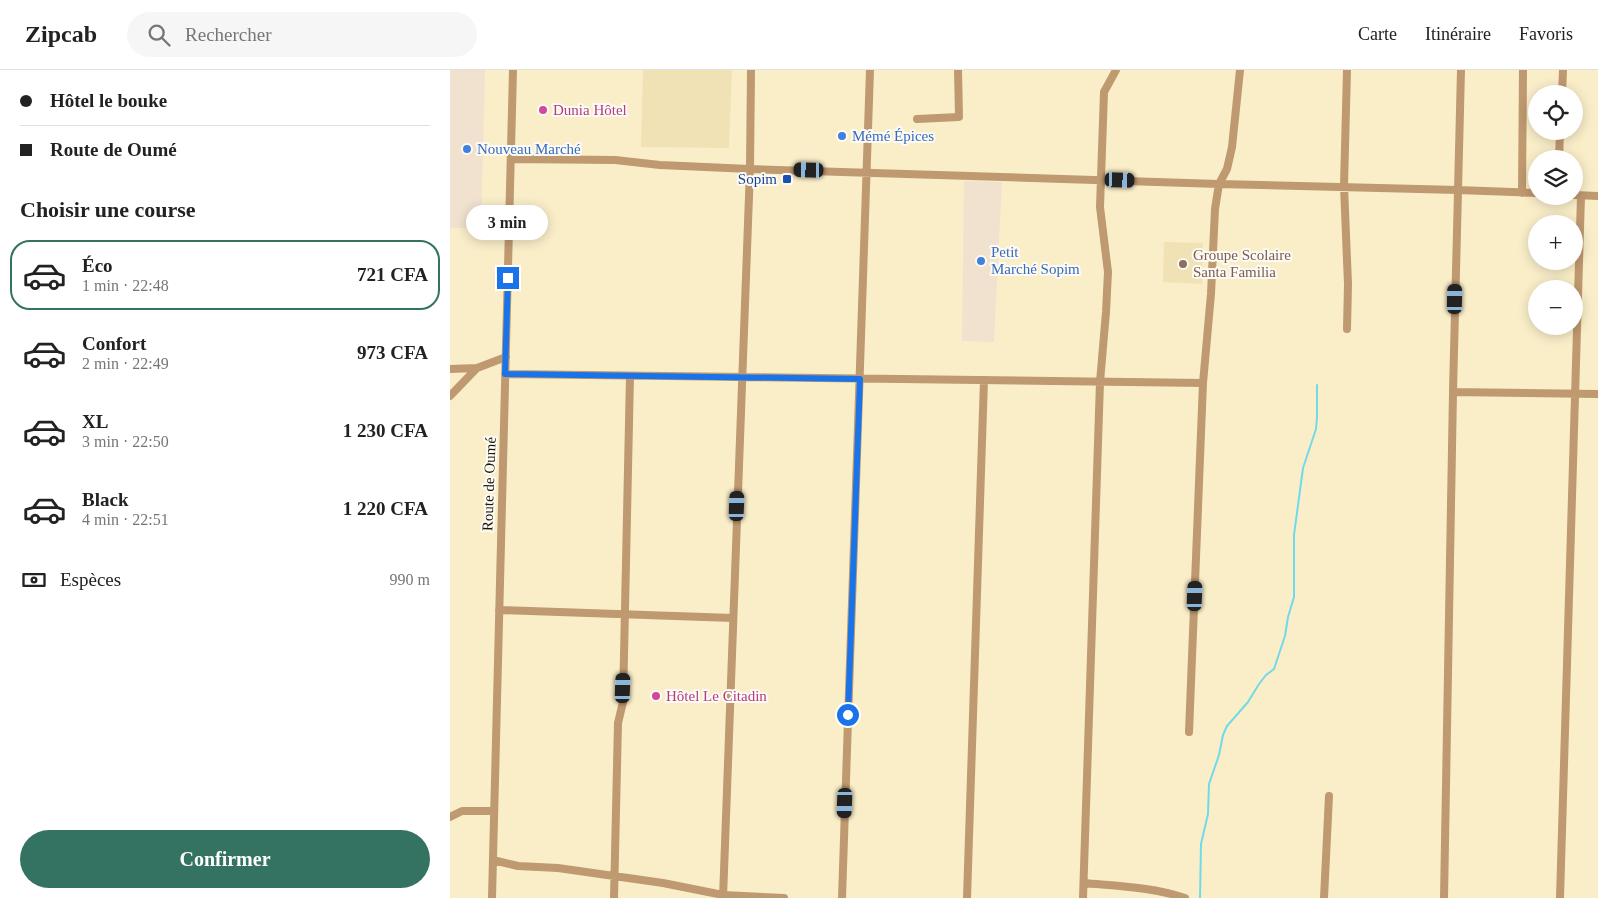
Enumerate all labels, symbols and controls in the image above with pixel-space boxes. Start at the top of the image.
search box [127,12,477,57]
text: Zipcab [25,21,97,47]
icon: search [145,21,173,49]
text: Rechercher [185,24,272,45]
text: Carte [1358,24,1397,44]
text: Itinéraire [1425,24,1491,44]
text: Favoris [1519,24,1573,44]
map controls [1528,85,1583,335]
button: locate [1528,85,1583,140]
text: Hôtel le bouke [50,90,167,111]
place label: Dunia Hôtel [553,102,627,118]
marker: Dunia Hôtel [537,104,549,116]
place label: Mémé Épices [852,128,934,144]
marker: Mémé Épices [836,130,848,142]
text: Route de Oumé [50,139,177,160]
place label: Nouveau Marché [477,141,581,157]
marker: Nouveau Marché [461,143,473,155]
button: layers [1528,150,1583,205]
car [793,162,824,178]
place label: Sopim [738,171,777,187]
car [1104,172,1135,188]
marker: Sopim [781,173,793,185]
text: Choisir une course [20,197,196,222]
callout: 3 min [467,206,549,240]
text: 3 min [488,214,526,231]
button: + [1528,215,1583,270]
place label: Petit Marché Sopim [991,244,1080,277]
place label: Groupe Scolaire Santa Familia [1193,247,1291,280]
icon: car [22,253,67,298]
text: Éco [82,255,113,276]
marker: Petit Marché Sopim [975,255,987,267]
marker: Groupe Scolaire Santa Familia [1177,258,1189,270]
text: 721 CFA [357,264,428,285]
route end [497,267,519,289]
text: 1 min · 22:48 [82,277,169,294]
button: − [1528,280,1583,335]
car [1447,284,1462,314]
icon: car [22,331,67,376]
text: Confort [82,333,146,354]
text: 973 CFA [357,342,428,363]
text: 2 min · 22:49 [82,355,169,372]
icon: car [22,409,67,454]
text: XL [82,411,108,432]
text: 1 230 CFA [343,420,428,441]
text: 3 min · 22:50 [82,433,169,450]
street label: Route de Oumé [479,436,499,531]
icon: car [22,487,67,532]
text: Black [82,489,128,510]
car [728,491,745,521]
text: 1 220 CFA [343,498,428,519]
text: 4 min · 22:51 [82,511,169,528]
icon: cash [20,566,48,594]
text: Espèces [60,569,121,590]
text: 990 m [390,571,430,588]
car [1186,581,1203,611]
car [614,673,631,703]
place label: Hôtel Le Citadin [666,688,767,704]
marker: Hôtel Le Citadin [650,690,662,702]
route start [837,704,859,726]
car [836,788,853,818]
button: Confirmer [20,830,430,888]

